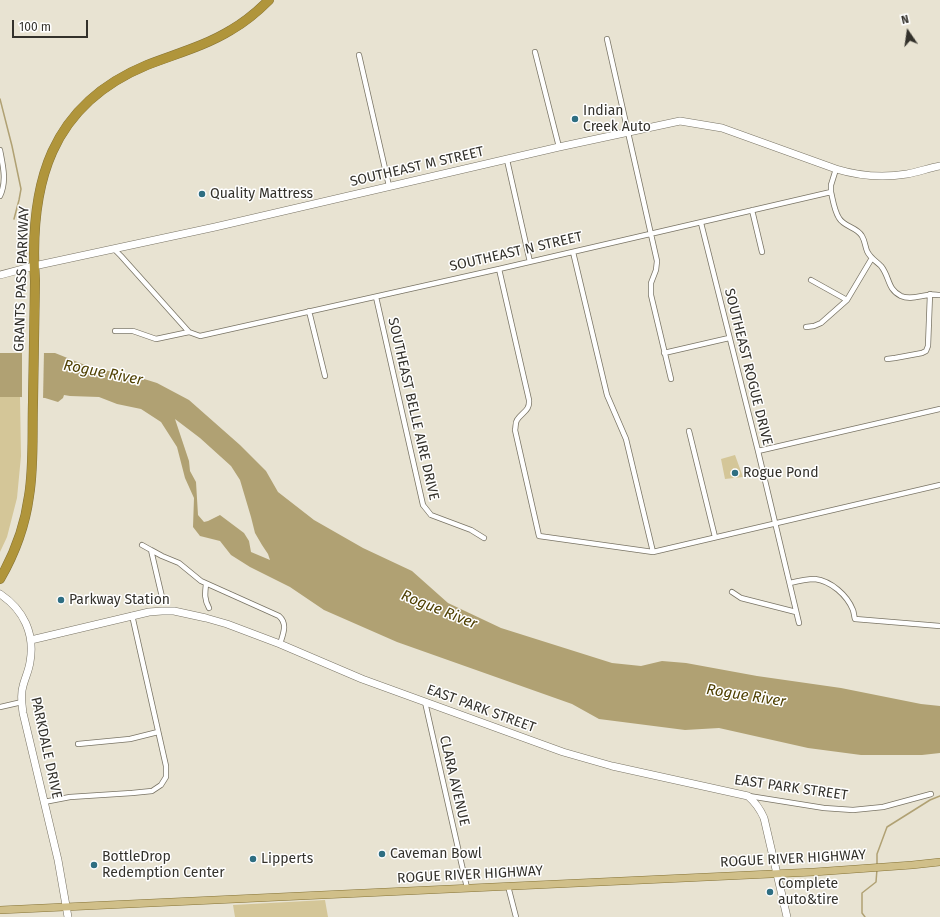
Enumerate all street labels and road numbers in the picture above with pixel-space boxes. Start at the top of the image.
street label: SOUTHEAST M STREET [348,143,486,191]
street label: GRANTS PASS PARKWAY [11,206,33,352]
street label: SOUTHEAST N STREET [448,229,584,275]
street label: SOUTHEAST ROGUE DRIVE [720,287,776,447]
street label: SOUTHEAST BELLE AIRE DRIVE [384,316,442,502]
street label: EAST PARK STREET [424,681,538,737]
street label: PARKDALE DRIVE [27,695,65,801]
street label: CLARA AVENUE [435,734,473,828]
street label: EAST PARK STREET [733,772,849,804]
street label: ROGUE RIVER HIGHWAY [720,847,866,871]
street label: ROGUE RIVER HIGHWAY [397,863,543,887]

